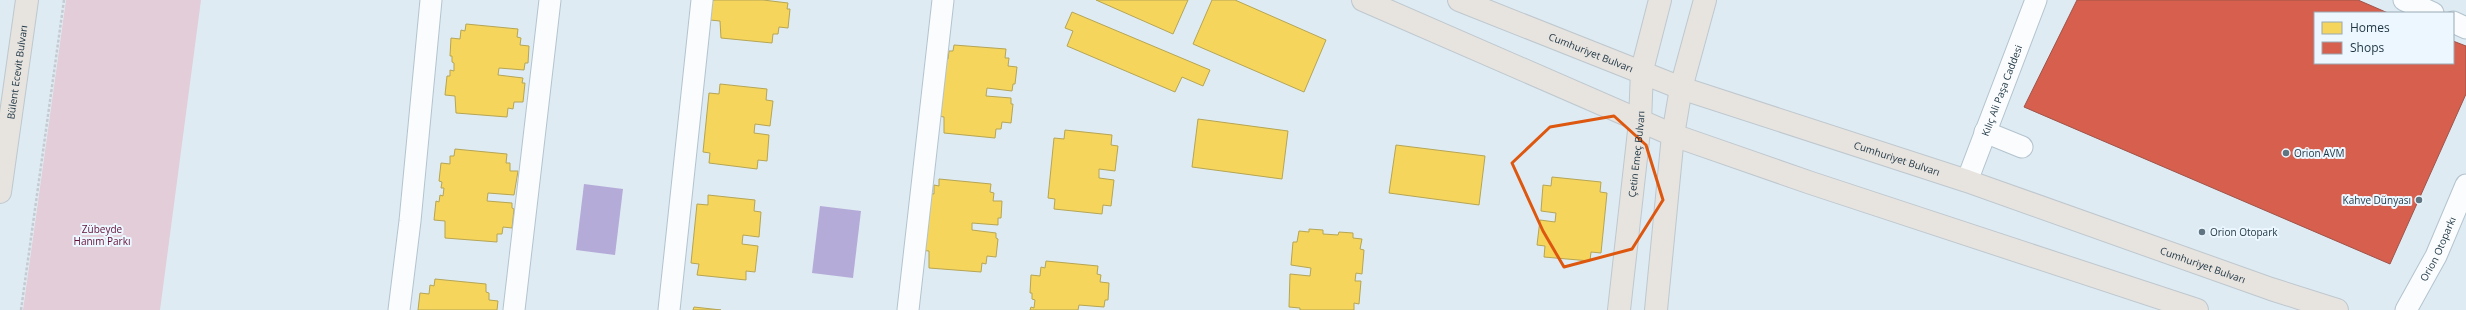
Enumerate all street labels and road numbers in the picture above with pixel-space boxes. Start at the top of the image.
street label: Bülent Ecevit Bulvarı [3,24,30,120]
street label: Cumhuriyet Bulvarı [1547,29,1635,75]
street label: Kılıç Ali Paşa Caddesi [1978,43,2025,138]
street label: Çetin Emeç Bulvarı [1625,110,1647,198]
street label: Cumhuriyet Bulvarı [1852,138,1942,179]
street label: Orion Otoparkı [2416,214,2459,284]
street label: Cumhuriyet Bulvarı [2158,243,2248,286]

